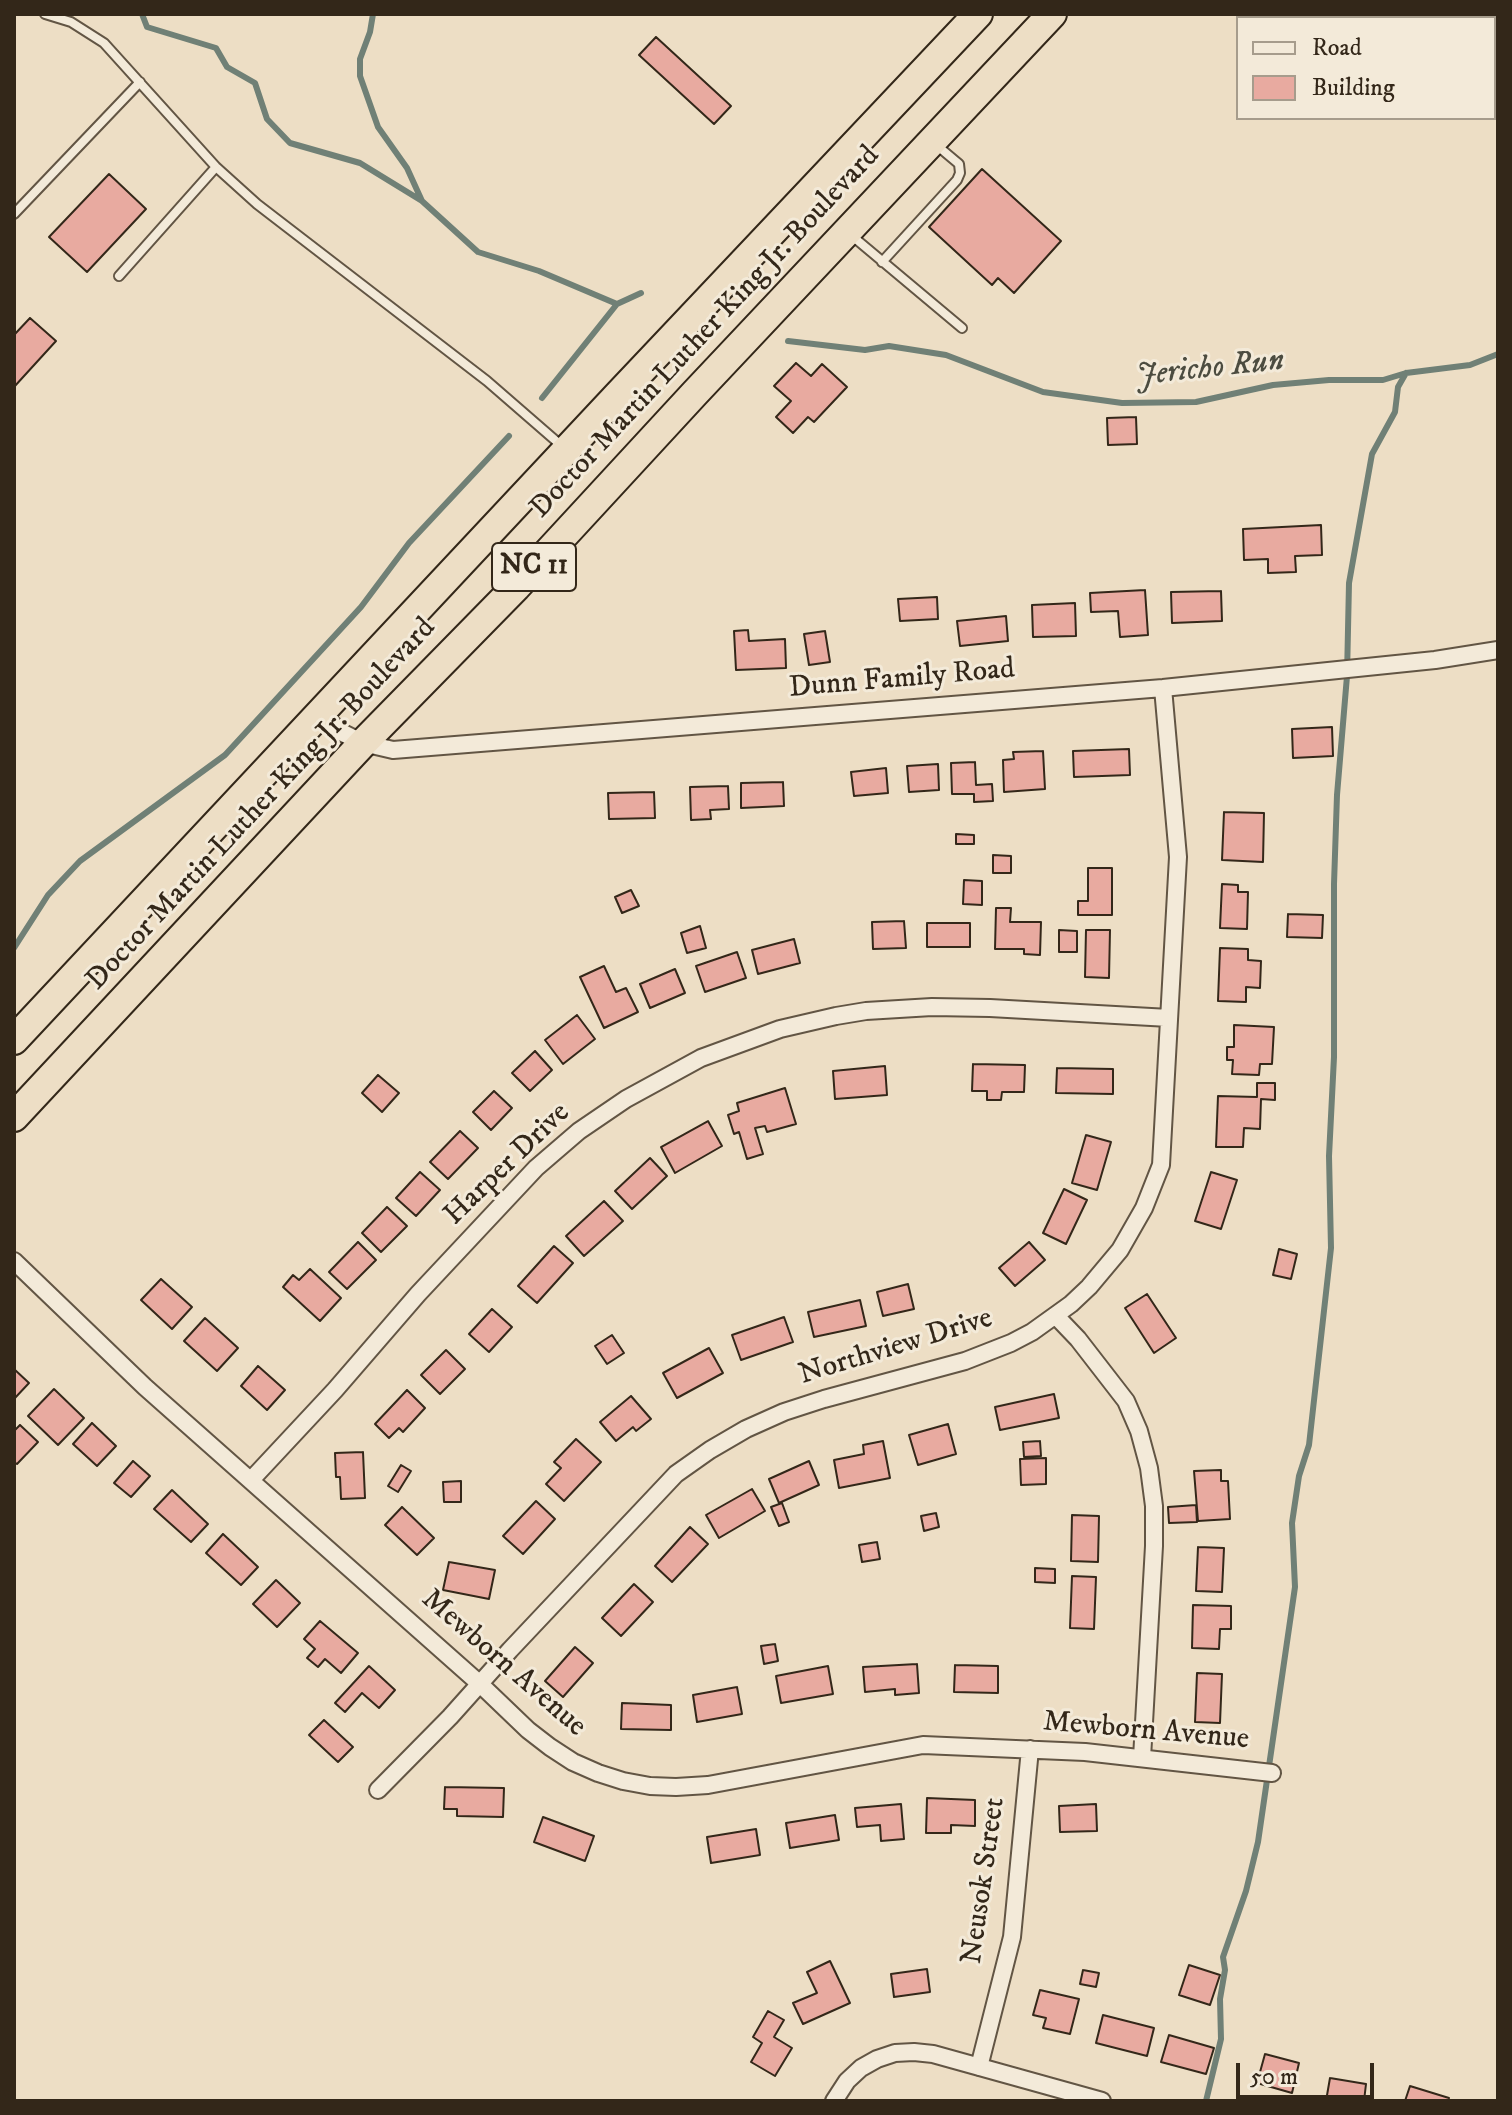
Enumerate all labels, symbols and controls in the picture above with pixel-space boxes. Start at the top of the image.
legend [1236,16,1496,120]
text: Road [1312,33,1362,63]
text: Building [1312,73,1395,103]
street label: Doctor Martin Luther King Jr. Boulevard [524,139,888,527]
water label: Jericho Run [1134,343,1286,397]
road number: NC 11 [492,543,576,591]
street label: Doctor Martin Luther King Jr. Boulevard [80,611,444,999]
street label: Dunn Family Road [788,652,1016,708]
street label: Harper Drive [438,1096,578,1234]
street label: Northview Drive [795,1301,997,1395]
street label: Mewborn Avenue [413,1583,593,1745]
street label: Mewborn Avenue [1041,1705,1251,1759]
street label: Neusok Street [956,1795,1014,1967]
scale bar [1240,2047,1378,2097]
text: 50 m [1250,2062,1298,2092]

